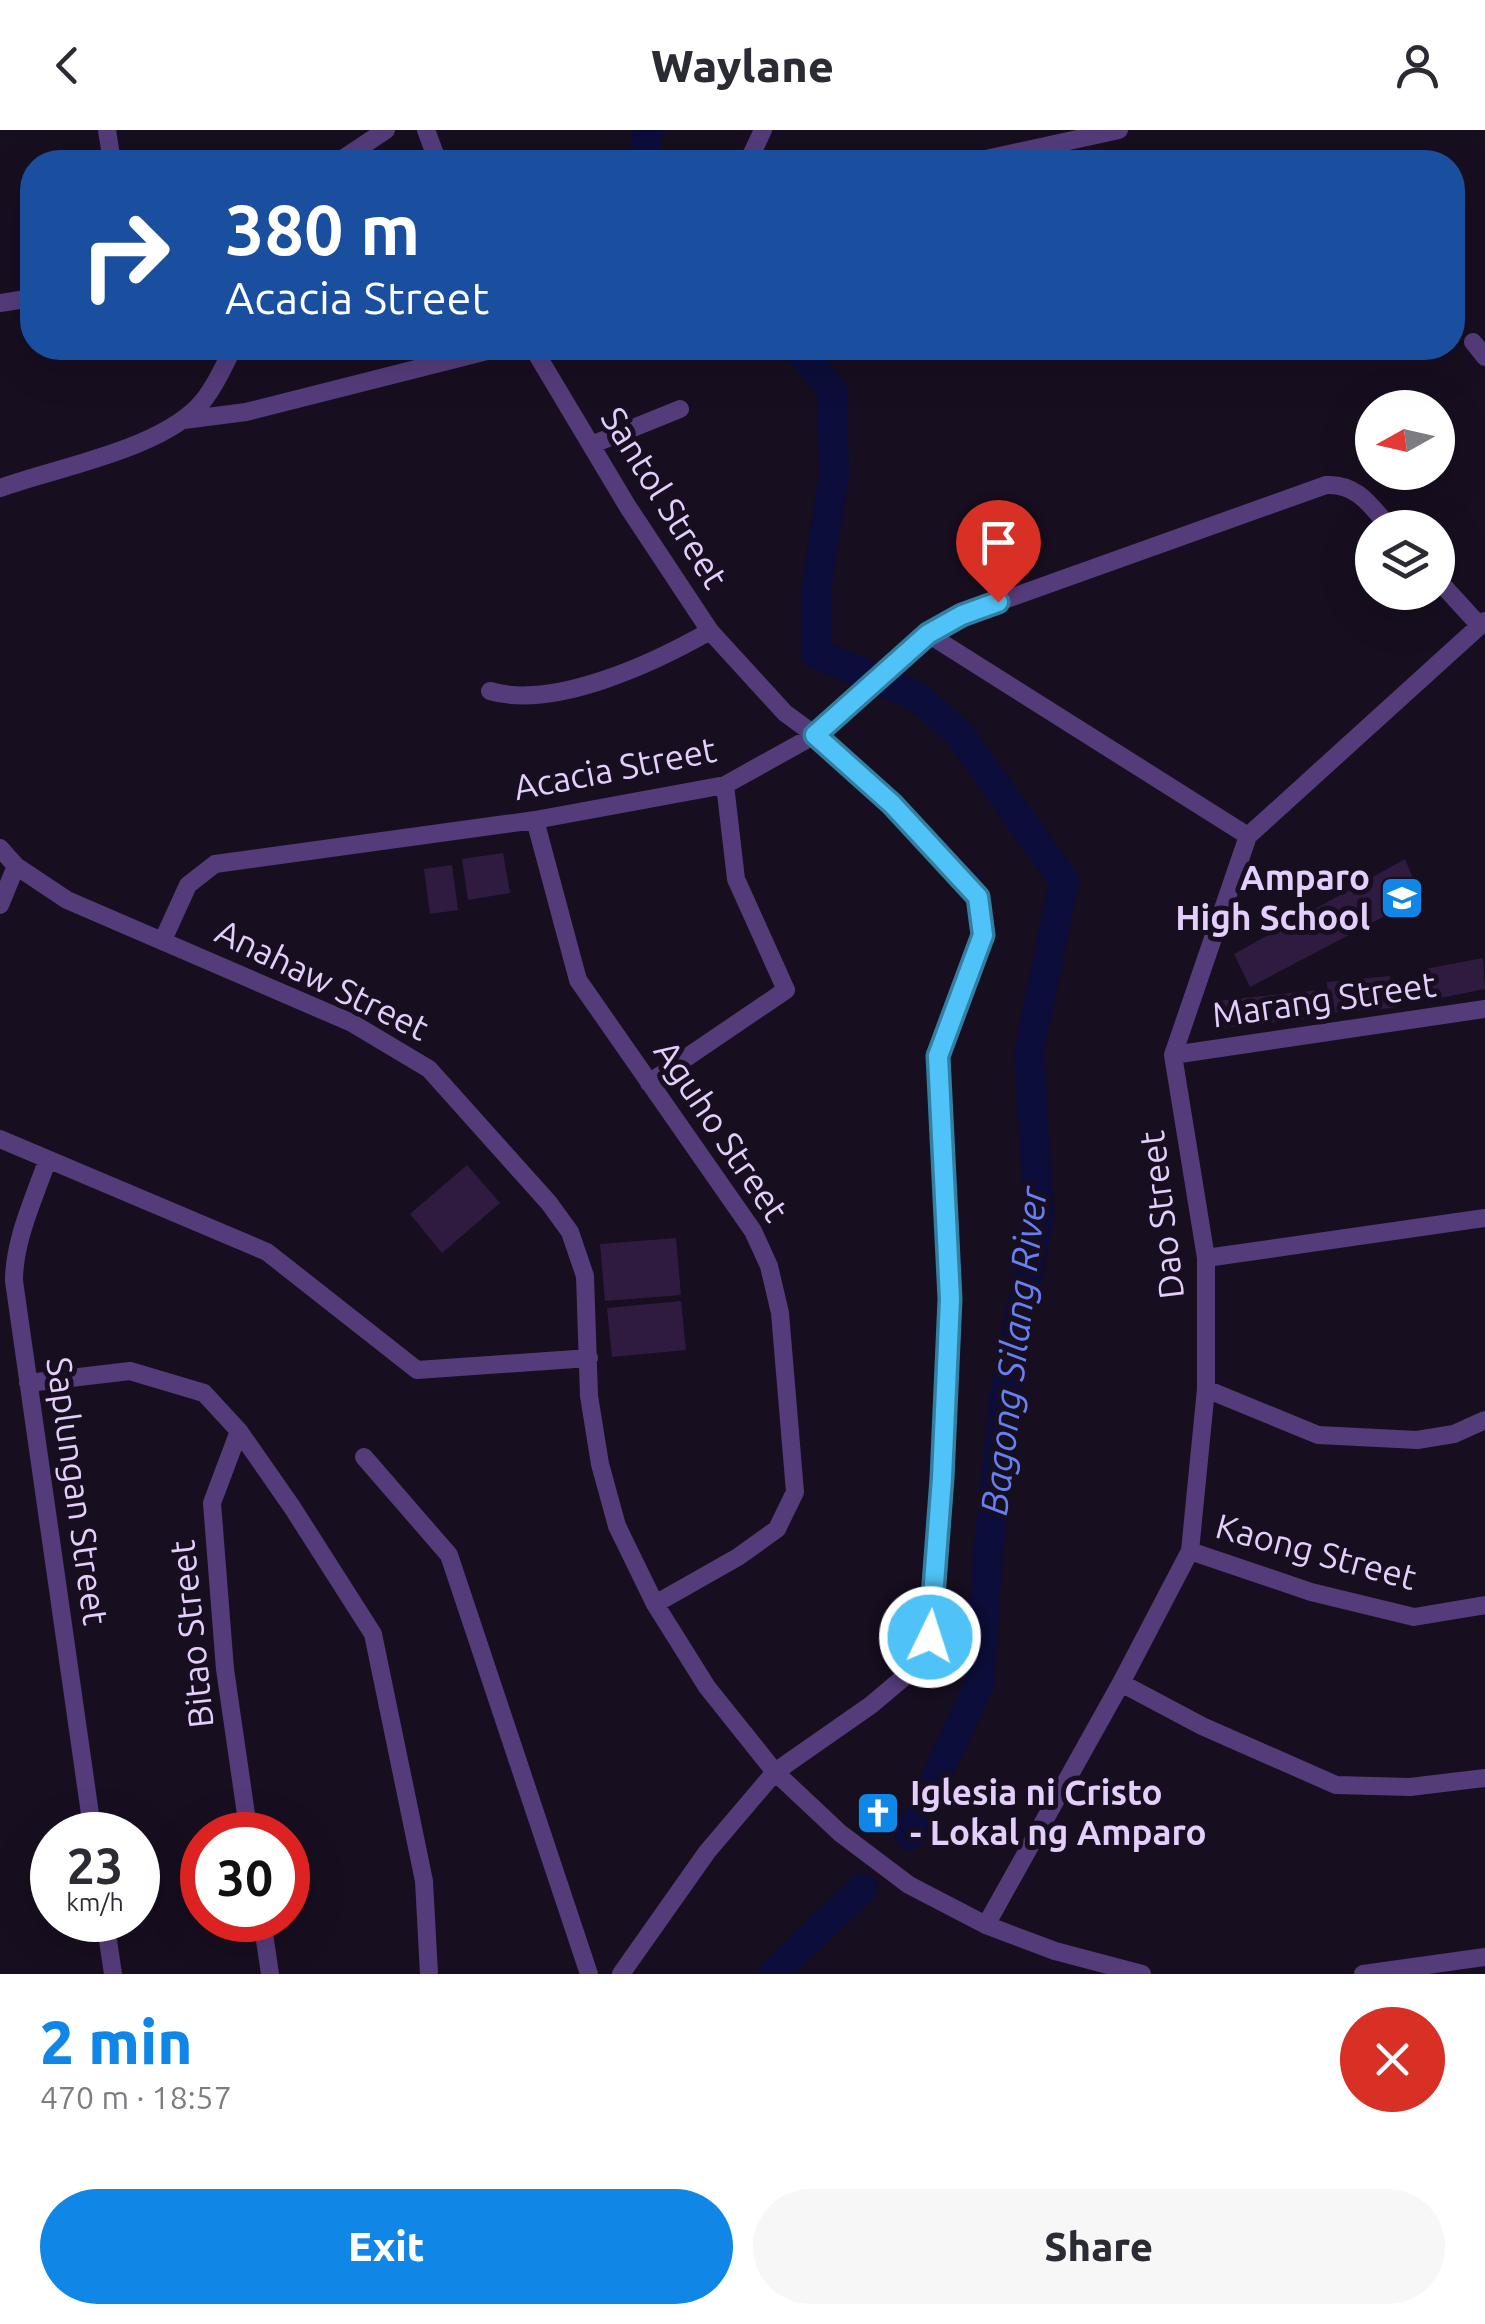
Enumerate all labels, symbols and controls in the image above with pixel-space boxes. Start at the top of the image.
icon: back [40,38,95,93]
icon: person [1390,38,1445,93]
text: Waylane [651,40,834,91]
icon: right [60,190,190,320]
text: 380 m [225,190,420,268]
text: Acacia Street [225,272,489,323]
north arrow [1355,390,1455,490]
map controls [1355,390,1455,610]
street label: Santol Street [593,400,736,595]
pin [956,500,1041,603]
button: layers [1355,510,1455,610]
icon: arrive [971,515,1026,570]
street label: Acacia Street [510,729,720,807]
place label: Amparo High School [1175,857,1370,937]
school or university icon: Amparo High School [1379,875,1425,921]
street label: Anahaw Street [210,910,435,1048]
street label: Marang Street [1209,963,1439,1035]
street label: Aguho Street [647,1033,797,1228]
street label: Dao Street [1131,1129,1191,1301]
water label: Bagong Silang River [972,1183,1054,1517]
street label: Saplungan Street [39,1354,117,1627]
street label: Kaong Street [1212,1505,1421,1597]
street label: Bitao Street [161,1538,221,1730]
position arrow [878,1585,982,1689]
place label: Iglesia ni Cristo - Lokal ng Amparo [910,1772,1207,1852]
church icon: Iglesia ni Cristo - Lokal ng Amparo [855,1790,901,1836]
speed limit sign: 30 [180,1812,310,1942]
text: 23 [67,1837,123,1893]
text: km/h [66,1888,124,1916]
button: close [1340,2007,1445,2112]
text: 2 min [40,2008,193,2075]
text: 470 m · 18:57 [40,2079,232,2115]
button: Exit [40,2189,733,2304]
button: Share [753,2189,1445,2304]

